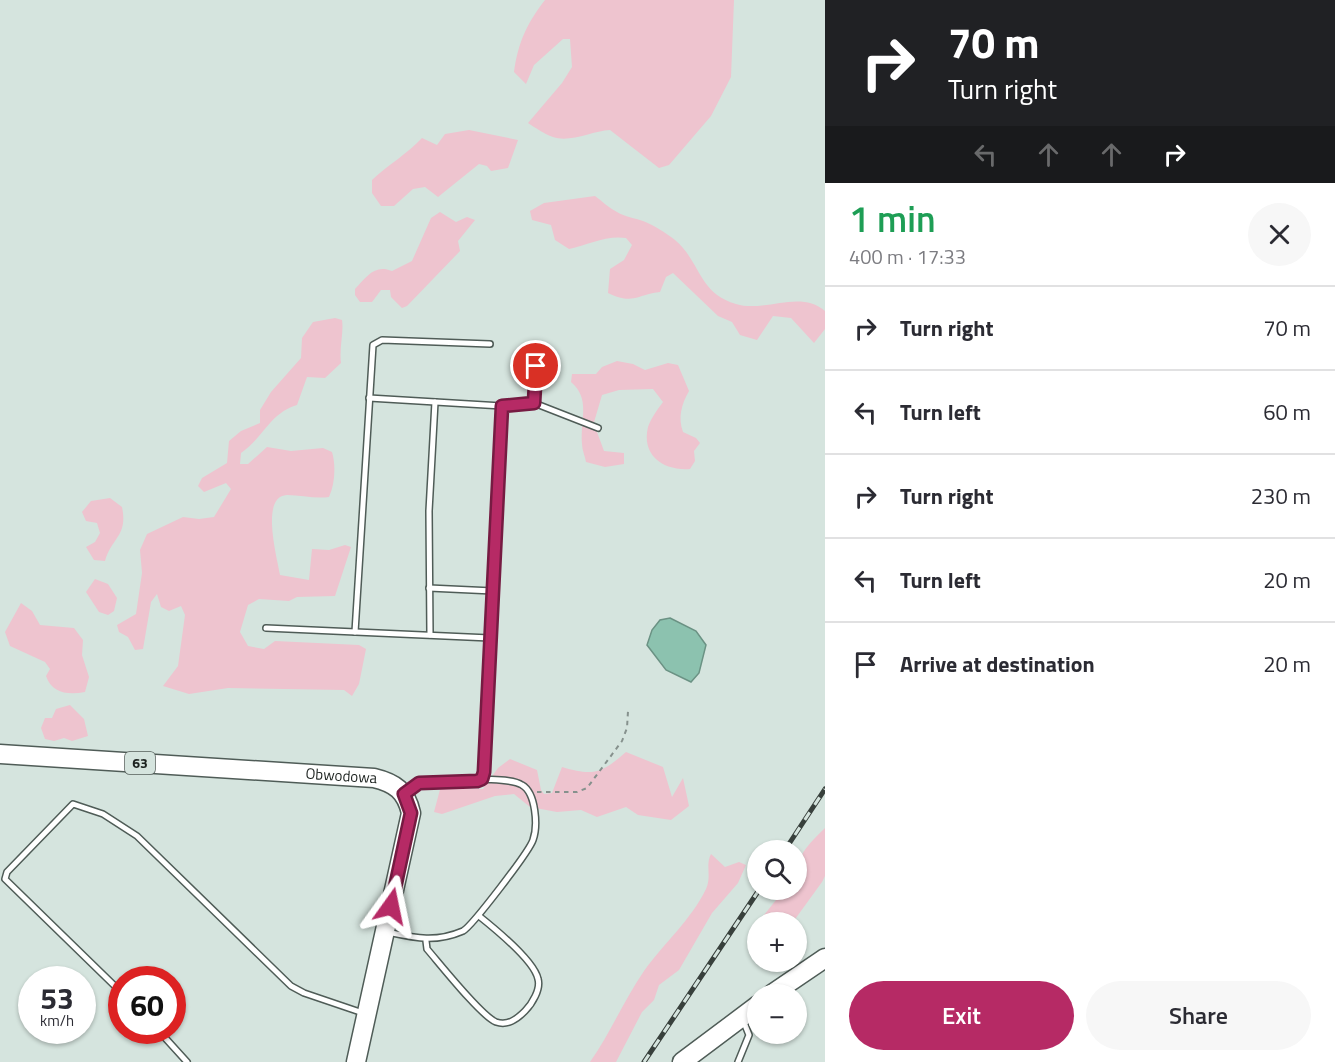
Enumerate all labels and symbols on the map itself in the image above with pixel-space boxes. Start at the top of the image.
pin [510,340,561,391]
road number: 63 [125,752,155,774]
street label: Obwodowa [305,762,378,789]
position arrow [359,874,423,938]
speed limit sign: 60 [108,966,186,1044]

